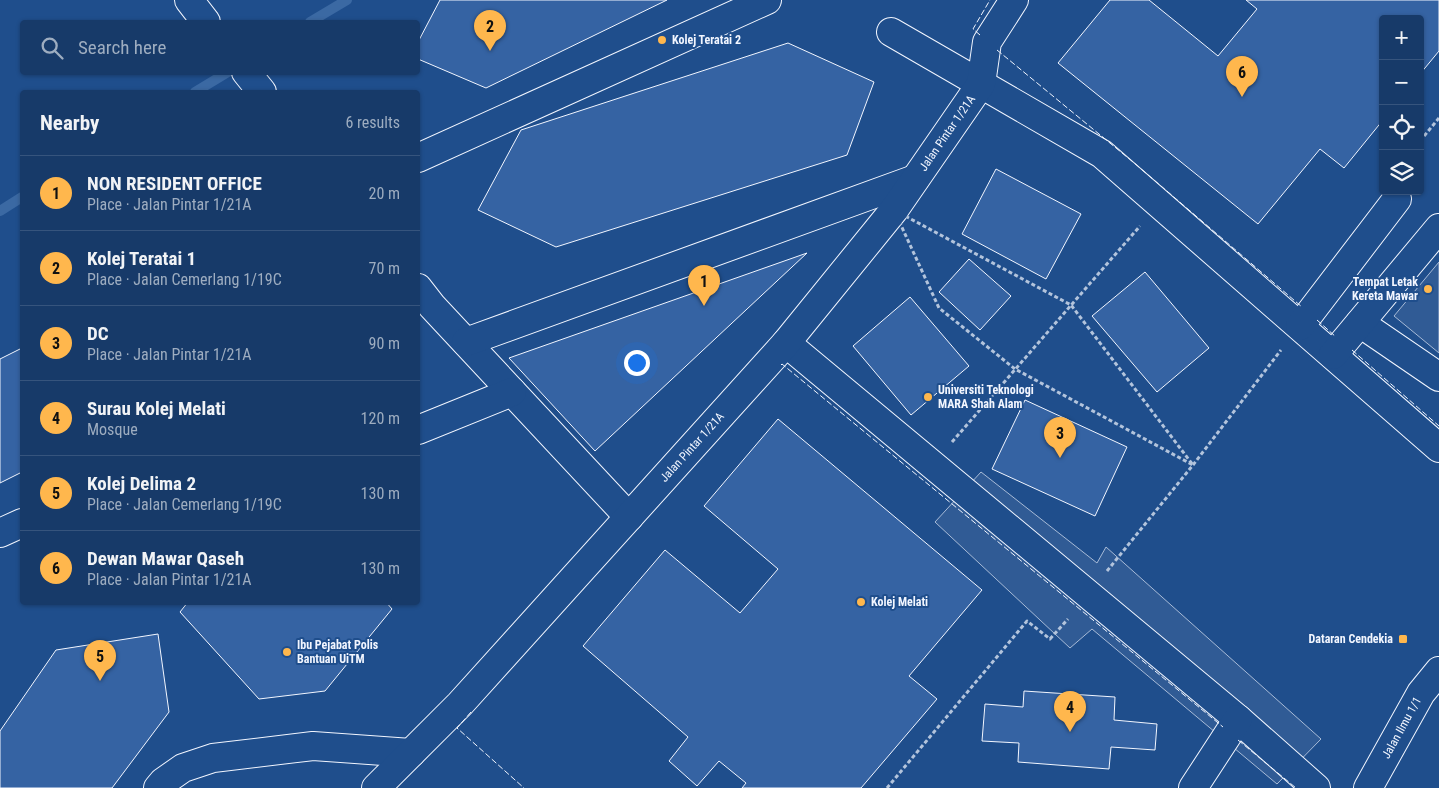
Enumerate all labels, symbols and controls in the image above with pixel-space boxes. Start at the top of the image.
pin: 2 [474,10,506,51]
map controls [1379,15,1424,195]
button: + [1379,15,1424,60]
search box [20,20,420,75]
place label: Kolej Teratai 2 [672,33,741,47]
icon: search [38,34,66,62]
marker: Kolej Teratai 2 [656,34,668,46]
text: Search here [78,36,166,59]
pin: 6 [1226,56,1258,97]
button: − [1379,60,1424,105]
street label: Jalan Pintar 1/21A [916,93,978,174]
button: locate [1379,105,1424,150]
text: Nearby [40,111,99,135]
text: 6 results [345,113,400,132]
button: layers [1379,150,1424,195]
text: NON RESIDENT OFFICE [87,172,262,195]
text: 1 [52,184,60,203]
text: 20 m [368,184,400,203]
text: Place · Jalan Pintar 1/21A [87,195,252,214]
text: Kolej Teratai 1 [87,247,196,270]
text: 2 [52,259,60,278]
text: 70 m [368,259,400,278]
pin: 1 [688,265,720,306]
text: Place · Jalan Cemerlang 1/19C [87,270,282,289]
place label: Tempat Letak Kereta Mawar [1352,275,1418,303]
marker: Tempat Letak Kereta Mawar [1422,283,1434,295]
text: DC [87,322,109,345]
text: 3 [52,334,60,353]
text: 90 m [368,334,400,353]
text: Place · Jalan Pintar 1/21A [87,345,252,364]
your location [624,350,650,376]
place label: Universiti Teknologi MARA Shah Alam [938,383,1034,411]
marker: Universiti Teknologi MARA Shah Alam [922,391,934,403]
text: Surau Kolej Melati [87,397,226,420]
text: 4 [52,409,60,428]
text: 120 m [361,409,400,428]
street label: Jalan Pintar 1/21A [657,409,727,485]
pin: 3 [1044,417,1076,458]
text: Mosque [87,420,138,439]
text: Kolej Delima 2 [87,472,196,495]
text: 5 [52,484,60,503]
text: 130 m [361,484,400,503]
text: Place · Jalan Cemerlang 1/19C [87,495,282,514]
text: Dewan Mawar Qaseh [87,547,244,570]
text: 6 [52,559,60,578]
text: 130 m [361,559,400,578]
text: Place · Jalan Pintar 1/21A [87,570,252,589]
place label: Kolej Melati [871,595,928,609]
marker: Kolej Melati [855,596,867,608]
place label: Dataran Cendekia [1309,632,1393,646]
marker: Dataran Cendekia [1397,633,1409,645]
place label: Ibu Pejabat Polis Bantuan UiTM [297,638,379,666]
pin: 5 [84,640,116,681]
marker: Ibu Pejabat Polis Bantuan UiTM [281,646,293,658]
pin: 4 [1054,691,1086,732]
street label: Jalan Ilmu 1/1 [1379,694,1424,761]

